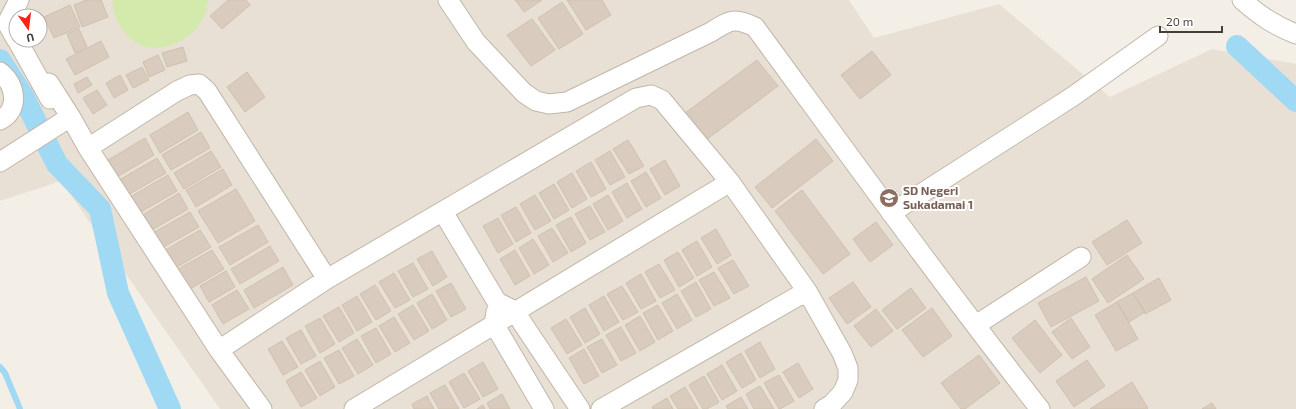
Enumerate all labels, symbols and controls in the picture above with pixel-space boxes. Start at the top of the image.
north arrow [8,8,48,48]
scale bar [1160,8,1222,34]
text: 20 m [1166,14,1193,28]
text: U [25,31,36,45]
place label: SD Negeri Sukadamai 1 [903,183,973,211]
school or university icon: SD Negeri Sukadamai 1 [878,187,900,209]

